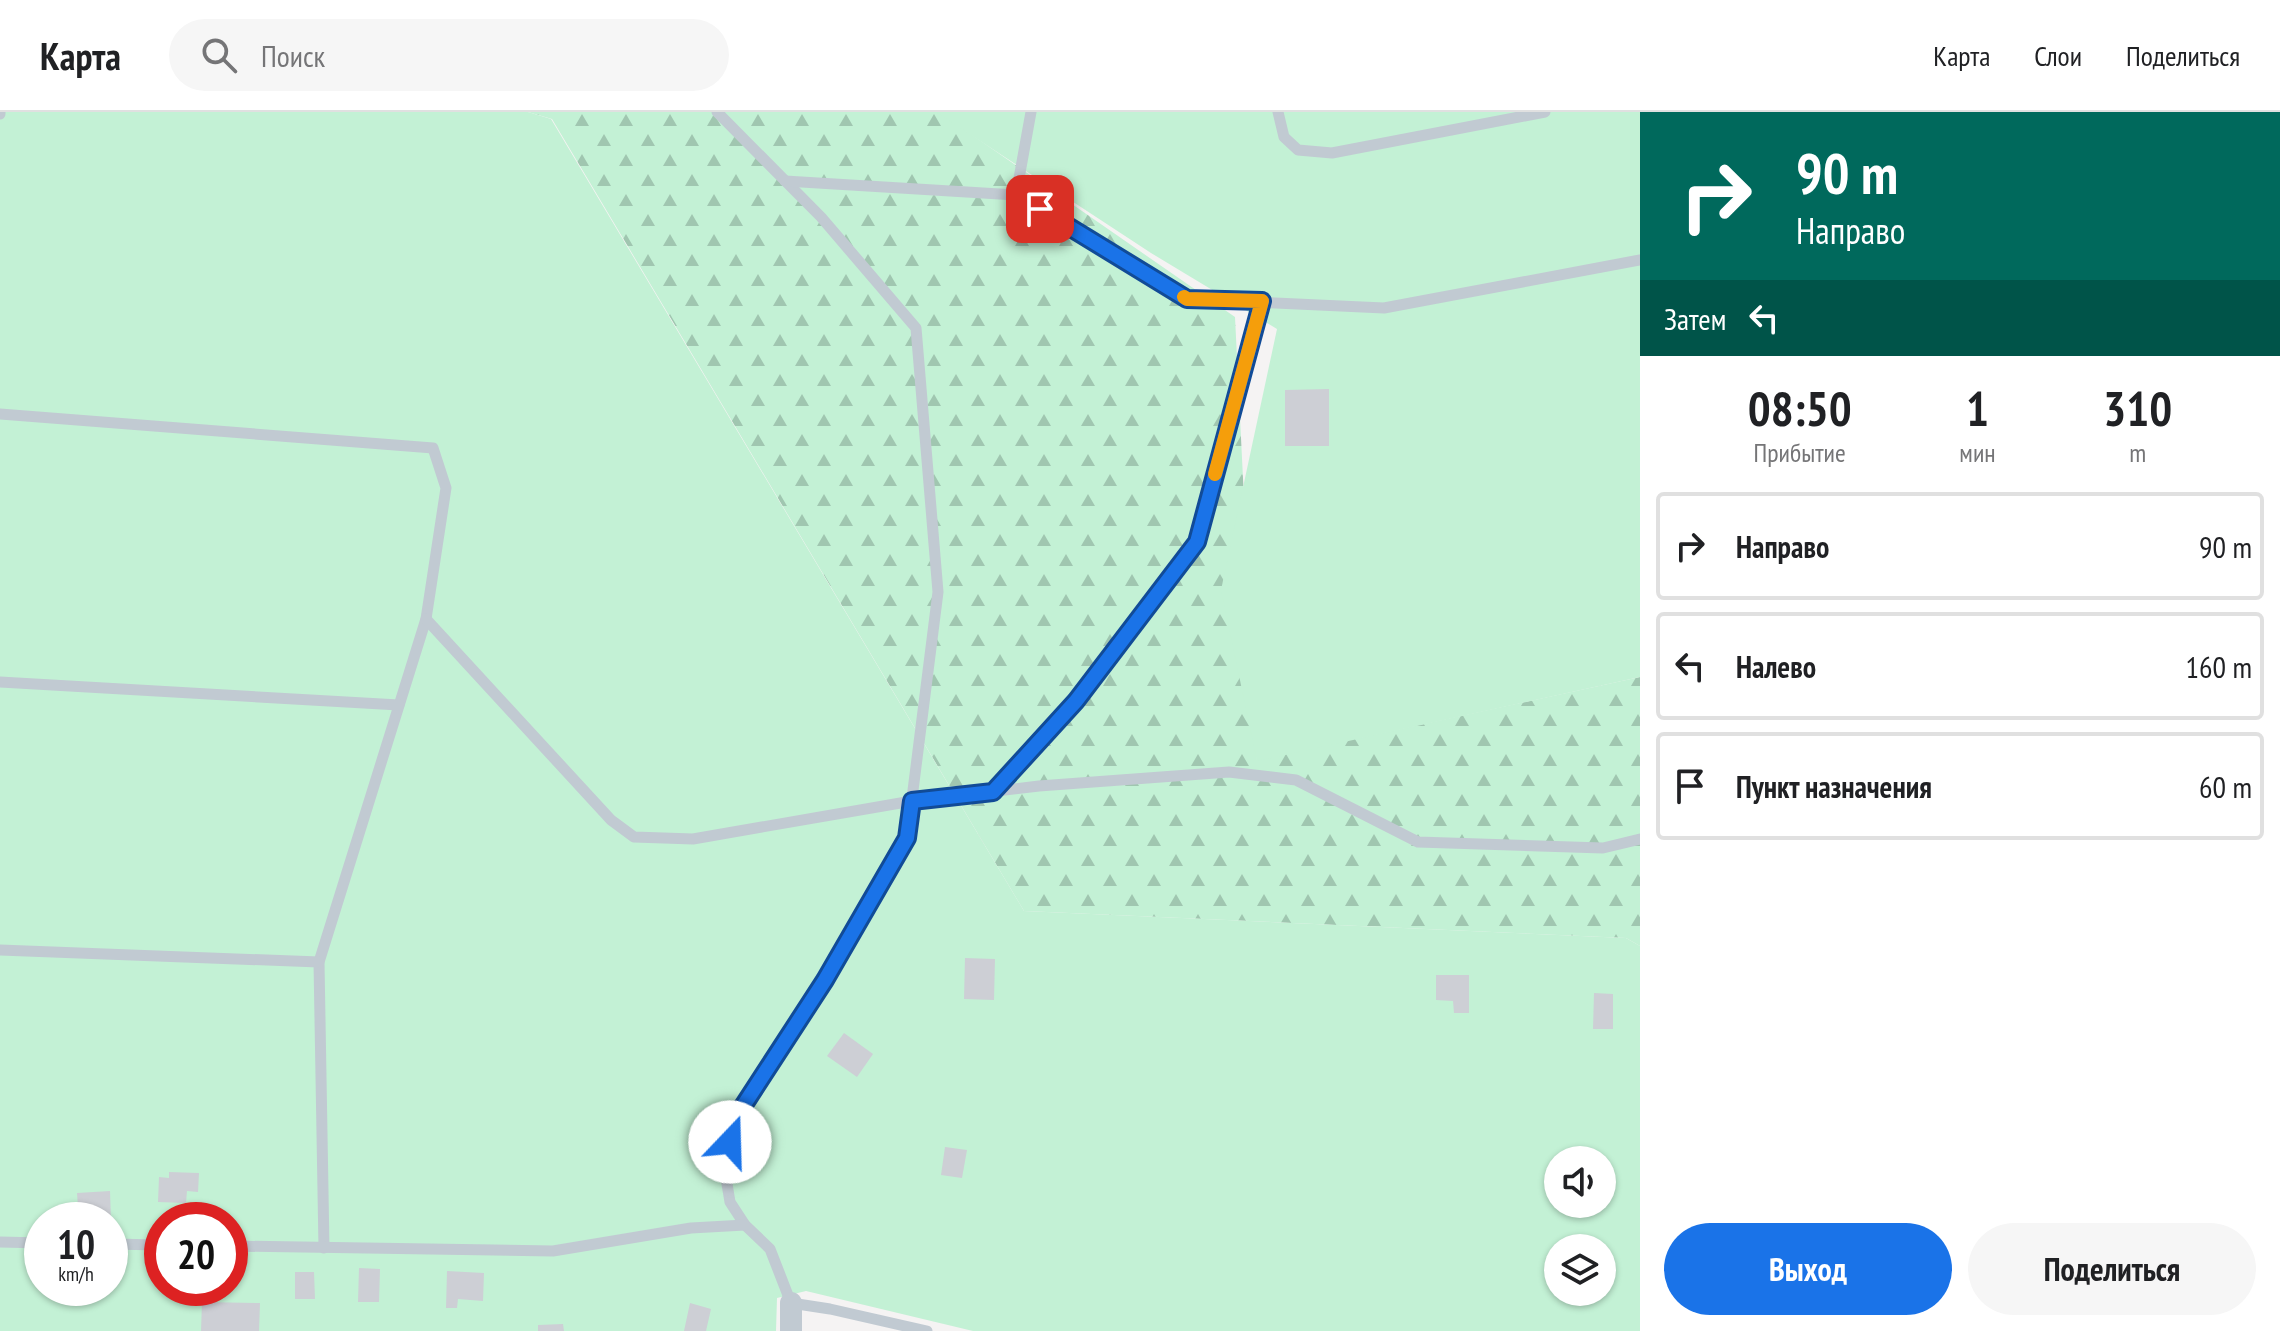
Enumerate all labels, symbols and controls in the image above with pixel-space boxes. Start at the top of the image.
search box [169,19,729,91]
text: Карта [40,31,121,80]
icon: search [197,33,241,77]
text: Поиск [261,36,325,75]
text: Карта [1933,37,1990,74]
text: Слои [2034,37,2082,74]
text: Поделиться [2126,37,2240,74]
text: 90 m [1796,137,1898,209]
icon: right [1664,144,1768,248]
pin [1006,175,1074,243]
icon: arrive [1018,187,1062,231]
text: Направо [1796,207,1905,254]
icon: left [1742,296,1786,340]
text: Затем [1664,299,1726,338]
text: 08:50 [1748,377,1852,439]
text: 1 [1966,377,1989,439]
text: 310 [2103,377,2172,439]
text: Прибытие [1754,436,1846,469]
text: мин [1959,436,1996,469]
text: m [2129,436,2146,469]
icon: right [1668,524,1712,568]
text: Направо [1736,527,1829,566]
text: 90 m [2199,527,2252,566]
icon: left [1668,644,1712,688]
text: Налево [1736,647,1816,686]
text: 160 m [2186,647,2252,686]
icon: arrive [1668,764,1712,808]
text: Пункт назначения [1736,767,1932,806]
text: 60 m [2199,767,2252,806]
position arrow [688,1100,772,1184]
map controls [1544,1146,1616,1306]
button: sound [1544,1146,1616,1218]
speed limit sign: 20 [144,1202,248,1306]
text: 10 [57,1218,95,1270]
button: Выход [1664,1223,1952,1315]
button: Поделиться [1968,1223,2256,1315]
button: layers [1544,1234,1616,1306]
text: km/h [58,1261,94,1287]

